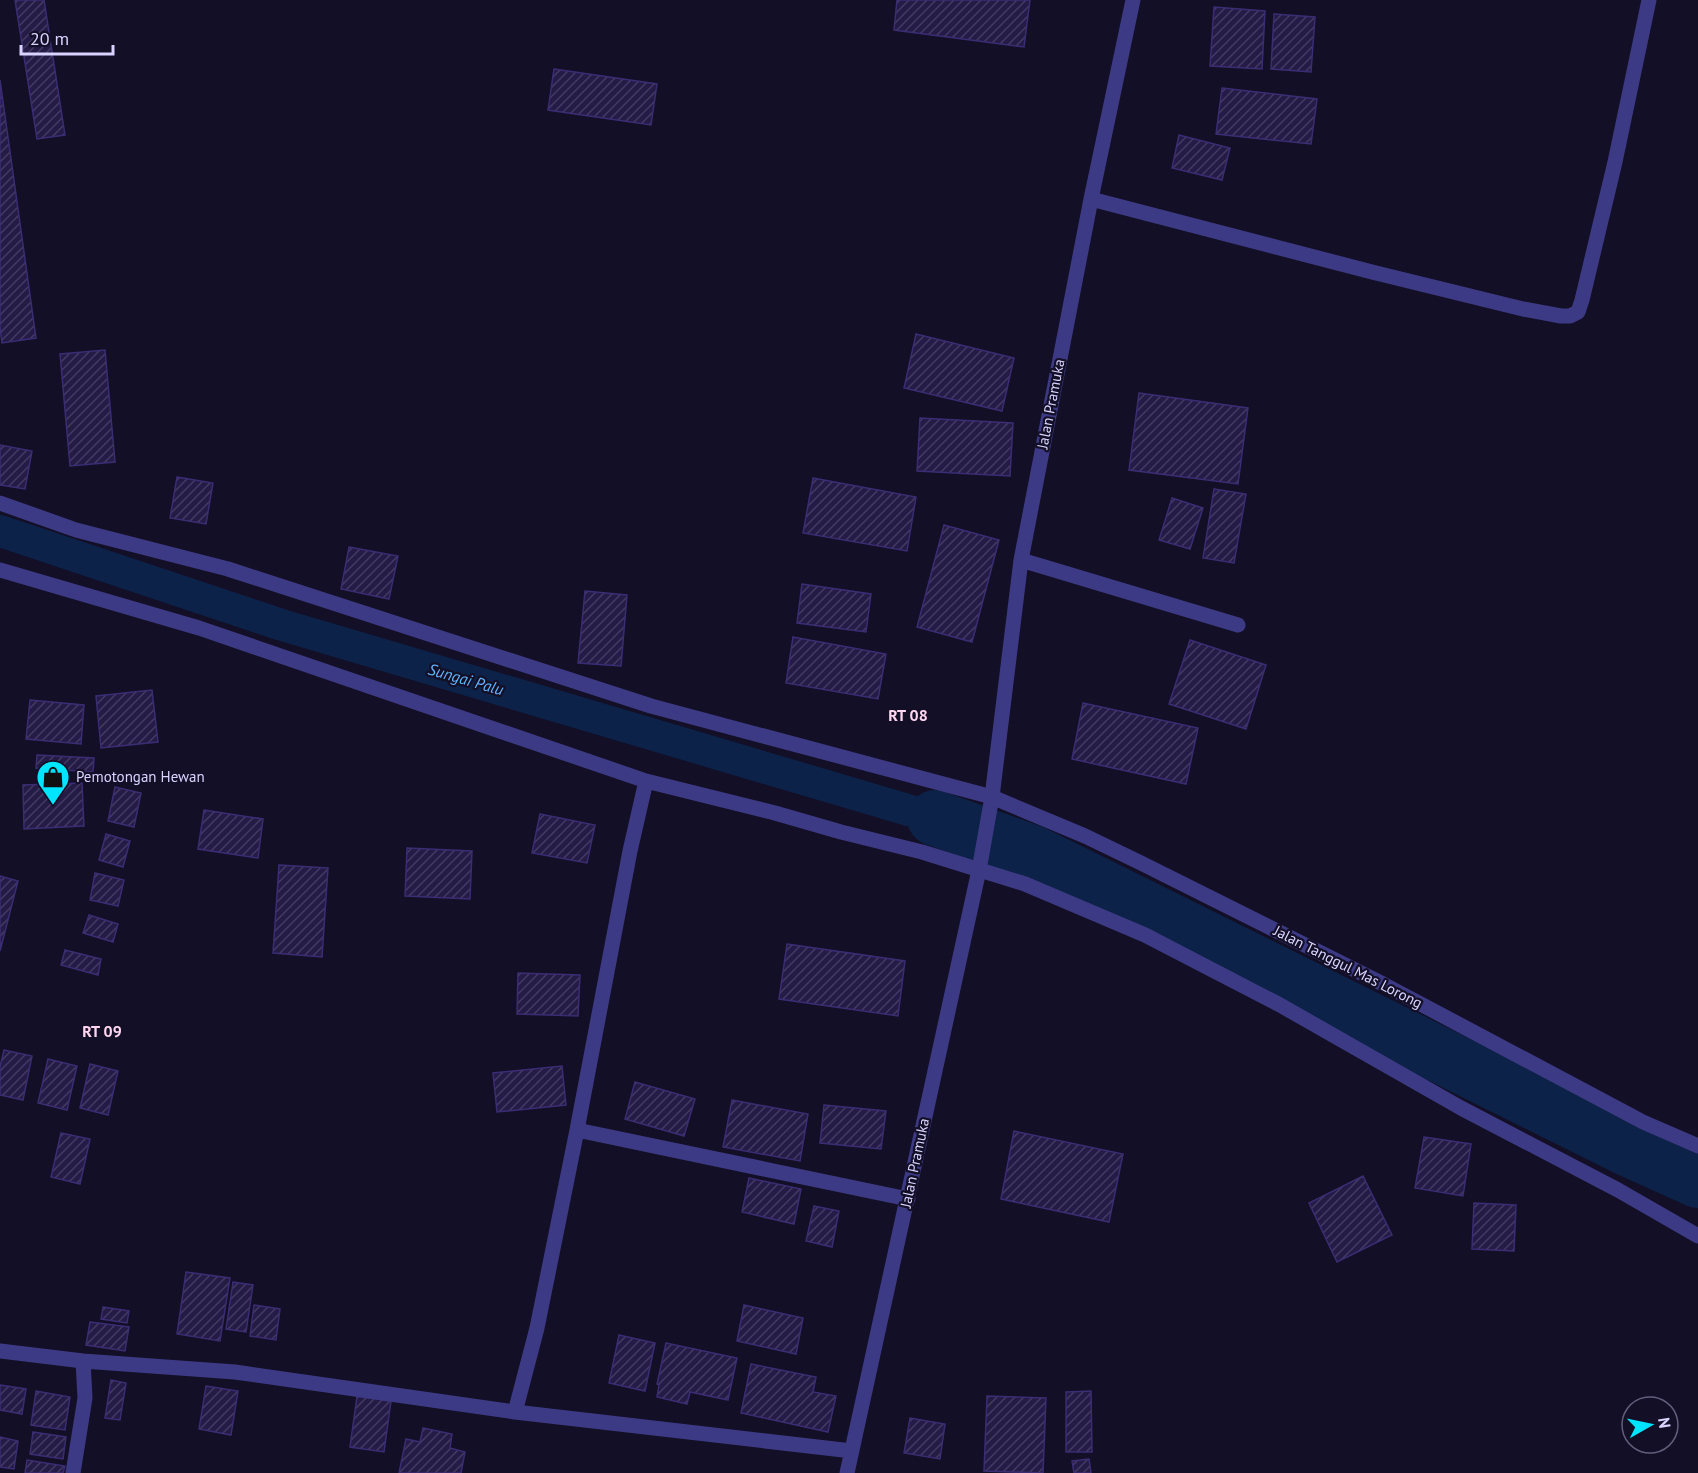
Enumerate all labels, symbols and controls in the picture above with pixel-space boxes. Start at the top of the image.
scale bar [21,18,112,56]
text: 20 m [30,27,69,50]
street label: Jalan Pramuka [1032,357,1069,451]
water label: Sungai Palu [426,659,506,699]
district label: RT 08 [888,705,928,725]
shop icon: Pemotongan Hewan [35,759,71,806]
place label: Pemotongan Hewan [76,767,205,786]
street label: Jalan Tanggul Mas Lorong [1270,920,1426,1012]
district label: RT 09 [82,1021,122,1041]
street label: Jalan Pramuka [896,1116,933,1210]
north arrow [1620,1395,1680,1455]
text: N [1654,1416,1676,1429]

